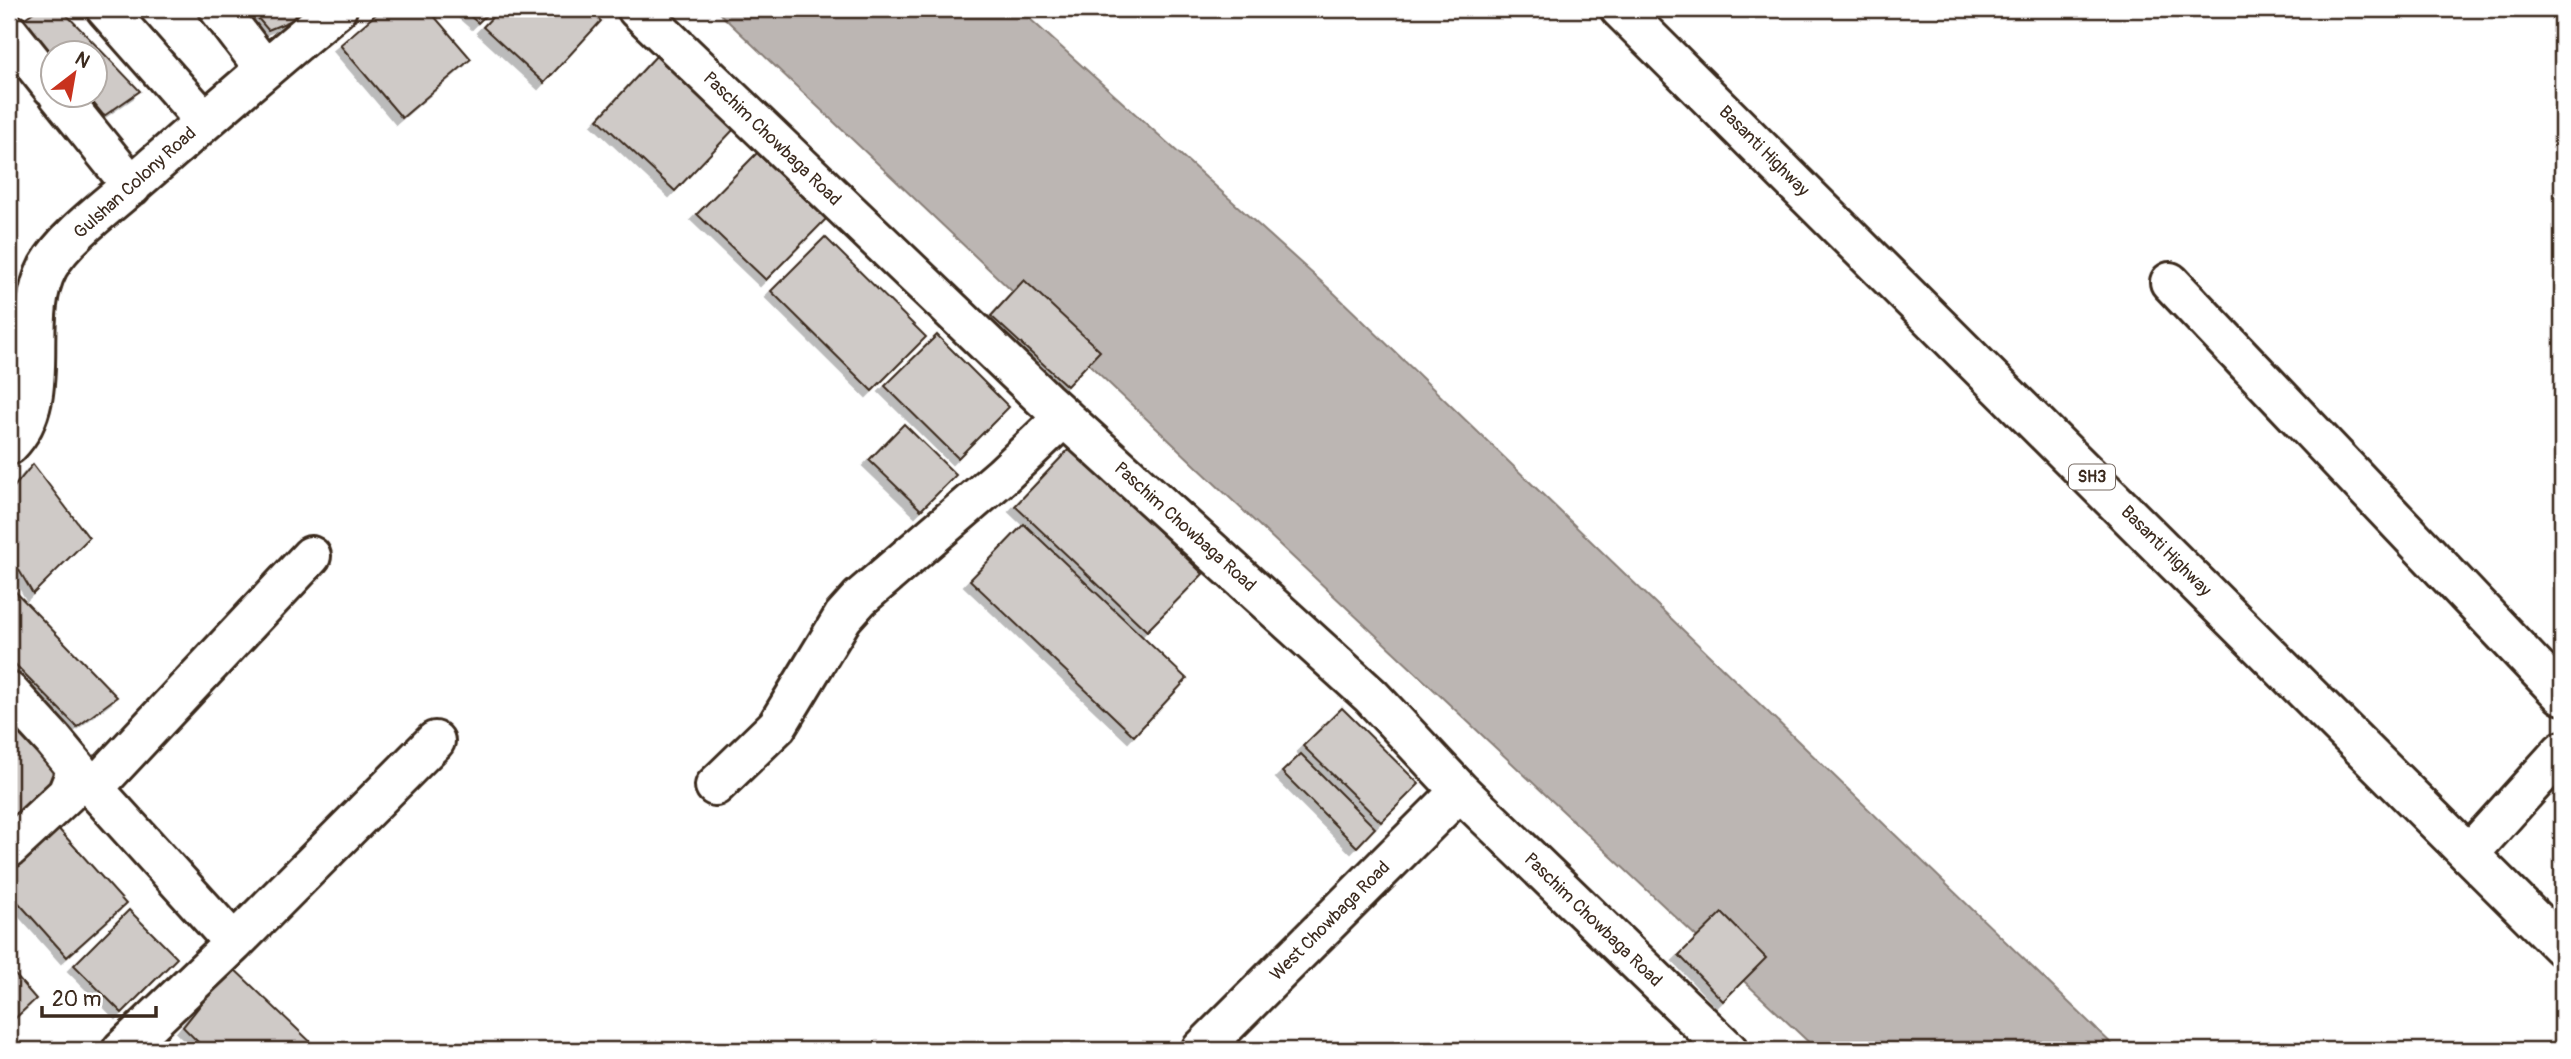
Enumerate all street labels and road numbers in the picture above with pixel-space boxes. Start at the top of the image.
street label: Paschim Chowbaga Road [698,67,846,211]
street label: Basanti Highway [1714,101,1815,202]
street label: Gulshan Colony Road [69,122,201,244]
street label: Paschim Chowbaga Road [1109,457,1261,597]
road number: SH3 [2069,464,2115,490]
street label: Basanti Highway [2116,501,2217,602]
street label: Paschim Chowbaga Road [1519,848,1667,992]
street label: West Chowbaga Road [1265,856,1395,986]

